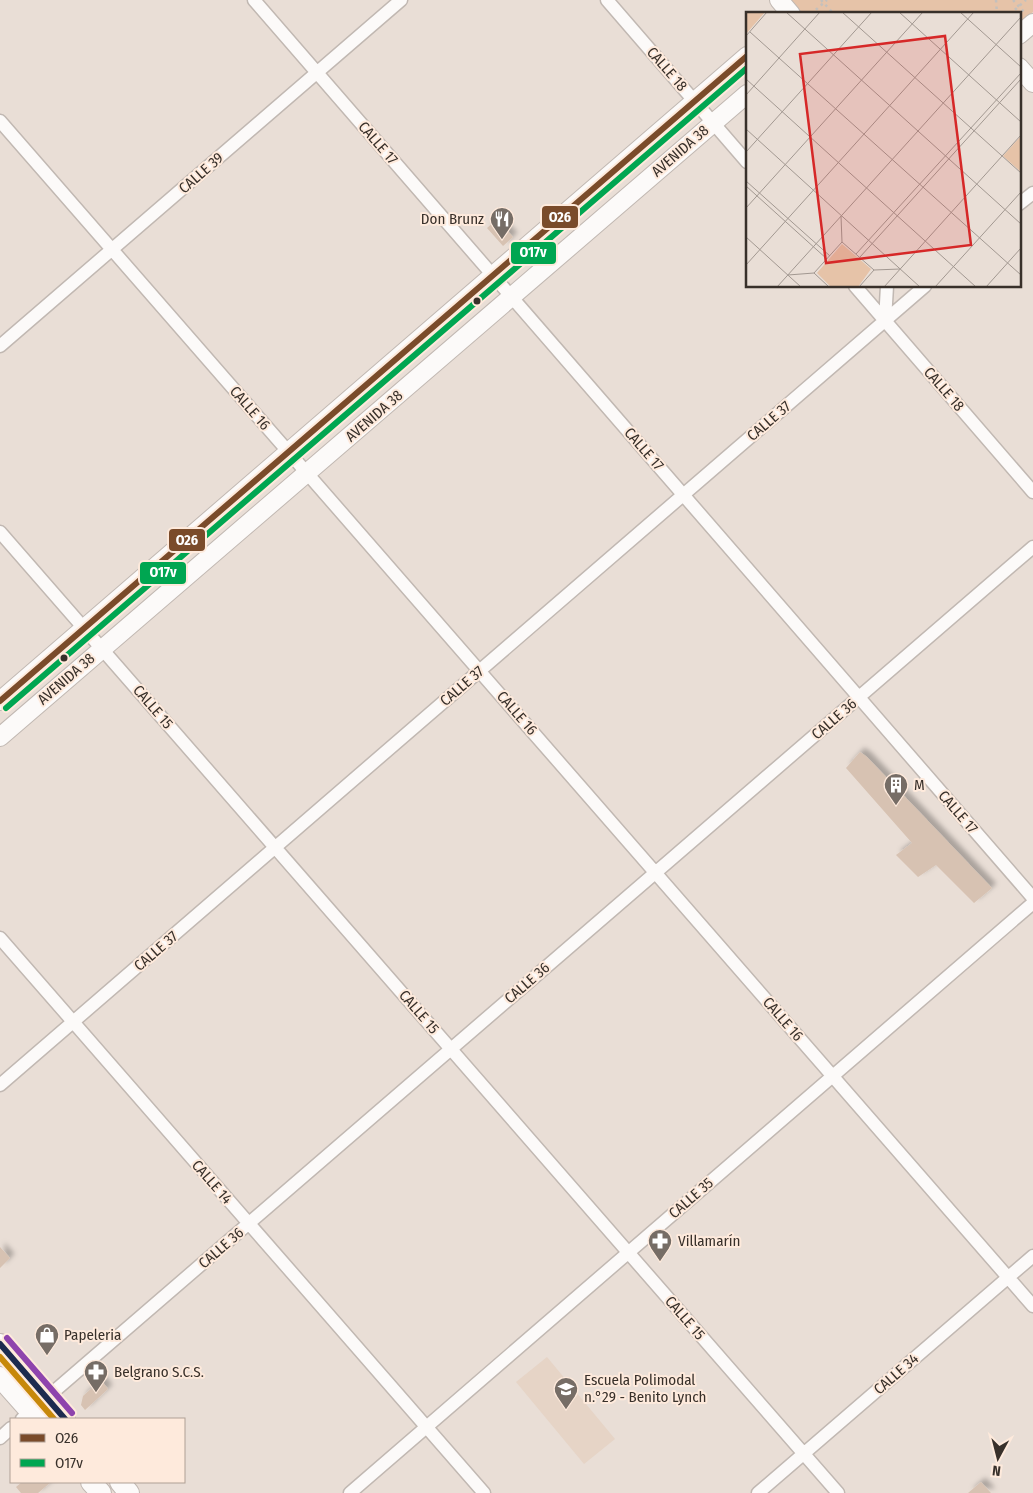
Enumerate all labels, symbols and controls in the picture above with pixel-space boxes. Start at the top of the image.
inset map [746,12,1020,288]
street label: CALLE 18 [643,43,691,95]
street label: CALLE 17 [354,118,402,168]
street label: AVENIDA 38 [648,121,712,181]
street label: CALLE 39 [175,149,227,197]
line badge: O26 [541,205,579,229]
restaurant icon: Don Brunz [489,206,515,240]
text: O26 [549,209,571,226]
place label: Don Brunz [421,210,484,228]
line badge: O17v [510,241,557,265]
text: O17v [519,244,547,261]
unlabelled marker [472,296,482,306]
street label: CALLE 18 [920,363,968,415]
street label: CALLE 16 [226,382,274,434]
street label: AVENIDA 38 [342,386,406,446]
street label: CALLE 37 [743,397,795,445]
street label: CALLE 17 [620,424,668,474]
line badge: O26 [168,528,206,552]
text: O26 [176,532,198,549]
line badge: O17v [139,561,187,585]
text: O17v [149,564,177,581]
street label: AVENIDA 38 [34,649,98,709]
unlabelled marker [59,653,69,663]
street label: CALLE 37 [436,662,488,710]
street label: CALLE 15 [129,681,177,733]
street label: CALLE 16 [493,687,541,739]
street label: CALLE 36 [808,695,860,743]
building icon: M [883,772,909,806]
place label: M [914,776,925,794]
street label: CALLE 17 [934,787,982,837]
street label: CALLE 37 [130,927,182,975]
street label: CALLE 36 [501,959,553,1007]
street label: CALLE 15 [395,986,443,1038]
street label: CALLE 16 [759,993,807,1045]
street label: CALLE 14 [188,1156,236,1208]
street label: CALLE 35 [665,1174,717,1222]
street label: CALLE 36 [195,1224,247,1272]
pharmacy icon: Villamarín [647,1228,673,1262]
place label: Villamarín [678,1232,740,1250]
street label: CALLE 15 [661,1292,709,1344]
shop icon: Papeleria [34,1322,60,1356]
place label: Papeleria [64,1326,121,1344]
street label: CALLE 34 [870,1350,922,1398]
pharmacy icon: Belgrano S.C.S. [83,1359,109,1393]
place label: Belgrano S.C.S. [114,1363,204,1381]
place label: Escuela Polimodal n.°29 - Benito Lynch [584,1371,707,1406]
school or university icon: Escuela Polimodal n.°29 - Benito Lynch [553,1376,579,1410]
legend [10,1418,185,1483]
text: O26 [55,1429,78,1447]
north arrow [973,1433,1023,1483]
text: O17v [55,1454,83,1472]
text: N [991,1461,1002,1479]

